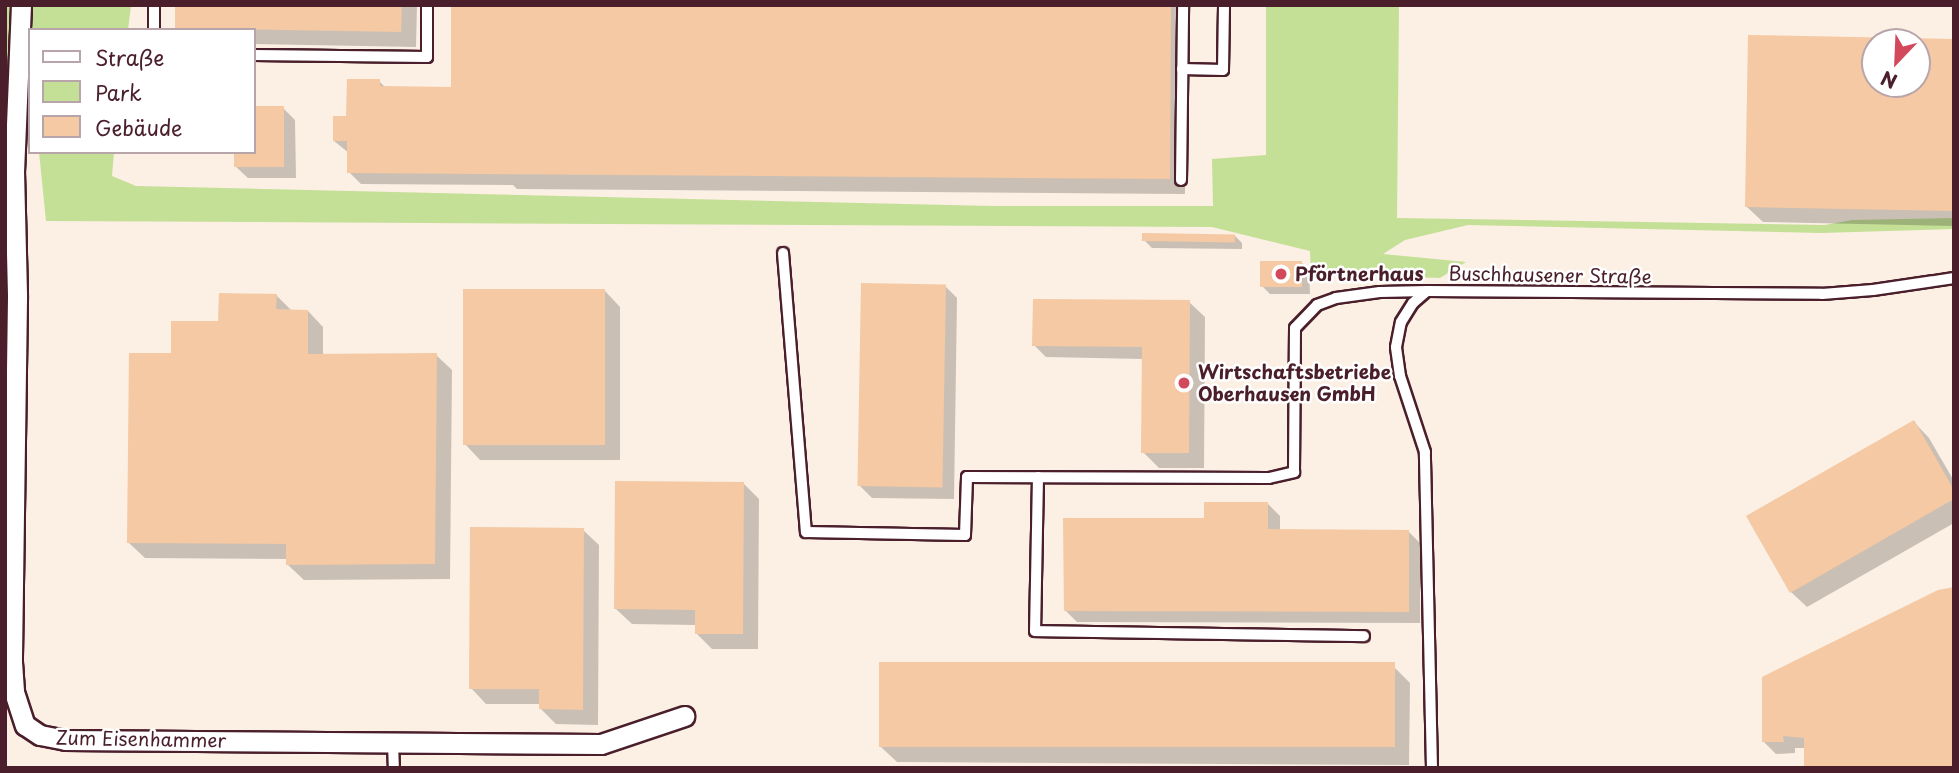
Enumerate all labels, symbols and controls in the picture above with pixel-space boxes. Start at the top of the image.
legend [28,28,256,154]
north arrow [1861,28,1931,98]
text: Straße [95,41,164,73]
text: N [1876,65,1901,96]
text: Park [95,76,142,108]
text: Gebäude [95,111,182,143]
street label: Buschhausener Straße [1448,262,1652,288]
place label: Pförtnerhaus [1295,263,1424,285]
marker: Pförtnerhaus [1273,266,1289,282]
place label: Wirtschaftsbetriebe Oberhausen GmbH [1198,361,1391,405]
marker: Wirtschaftsbetriebe Oberhausen GmbH [1176,375,1192,391]
street label: Zum Eisenhammer [56,726,226,752]

